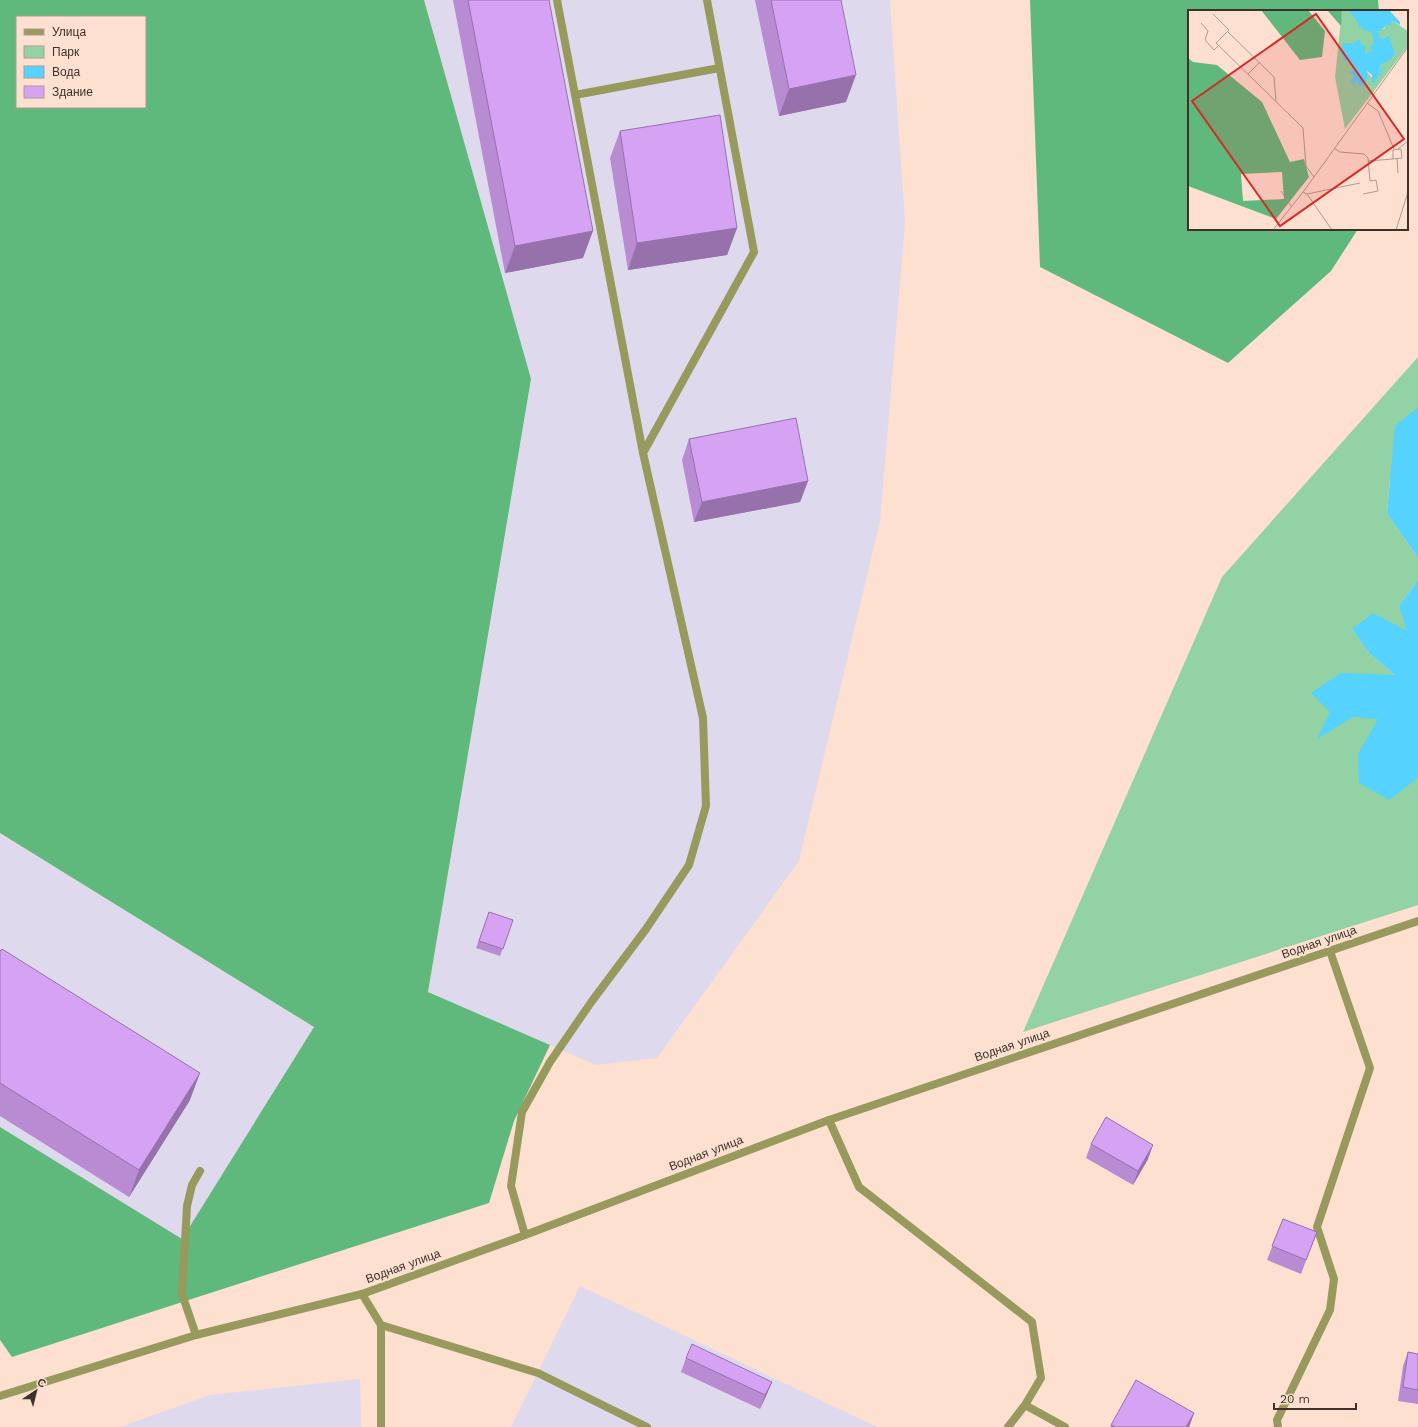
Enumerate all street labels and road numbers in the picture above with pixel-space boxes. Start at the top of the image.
street label: Водная улица [1280,923,1359,961]
street label: Водная улица [973,1026,1052,1064]
street label: Водная улица [667,1132,745,1174]
street label: Водная улица [364,1246,442,1286]

